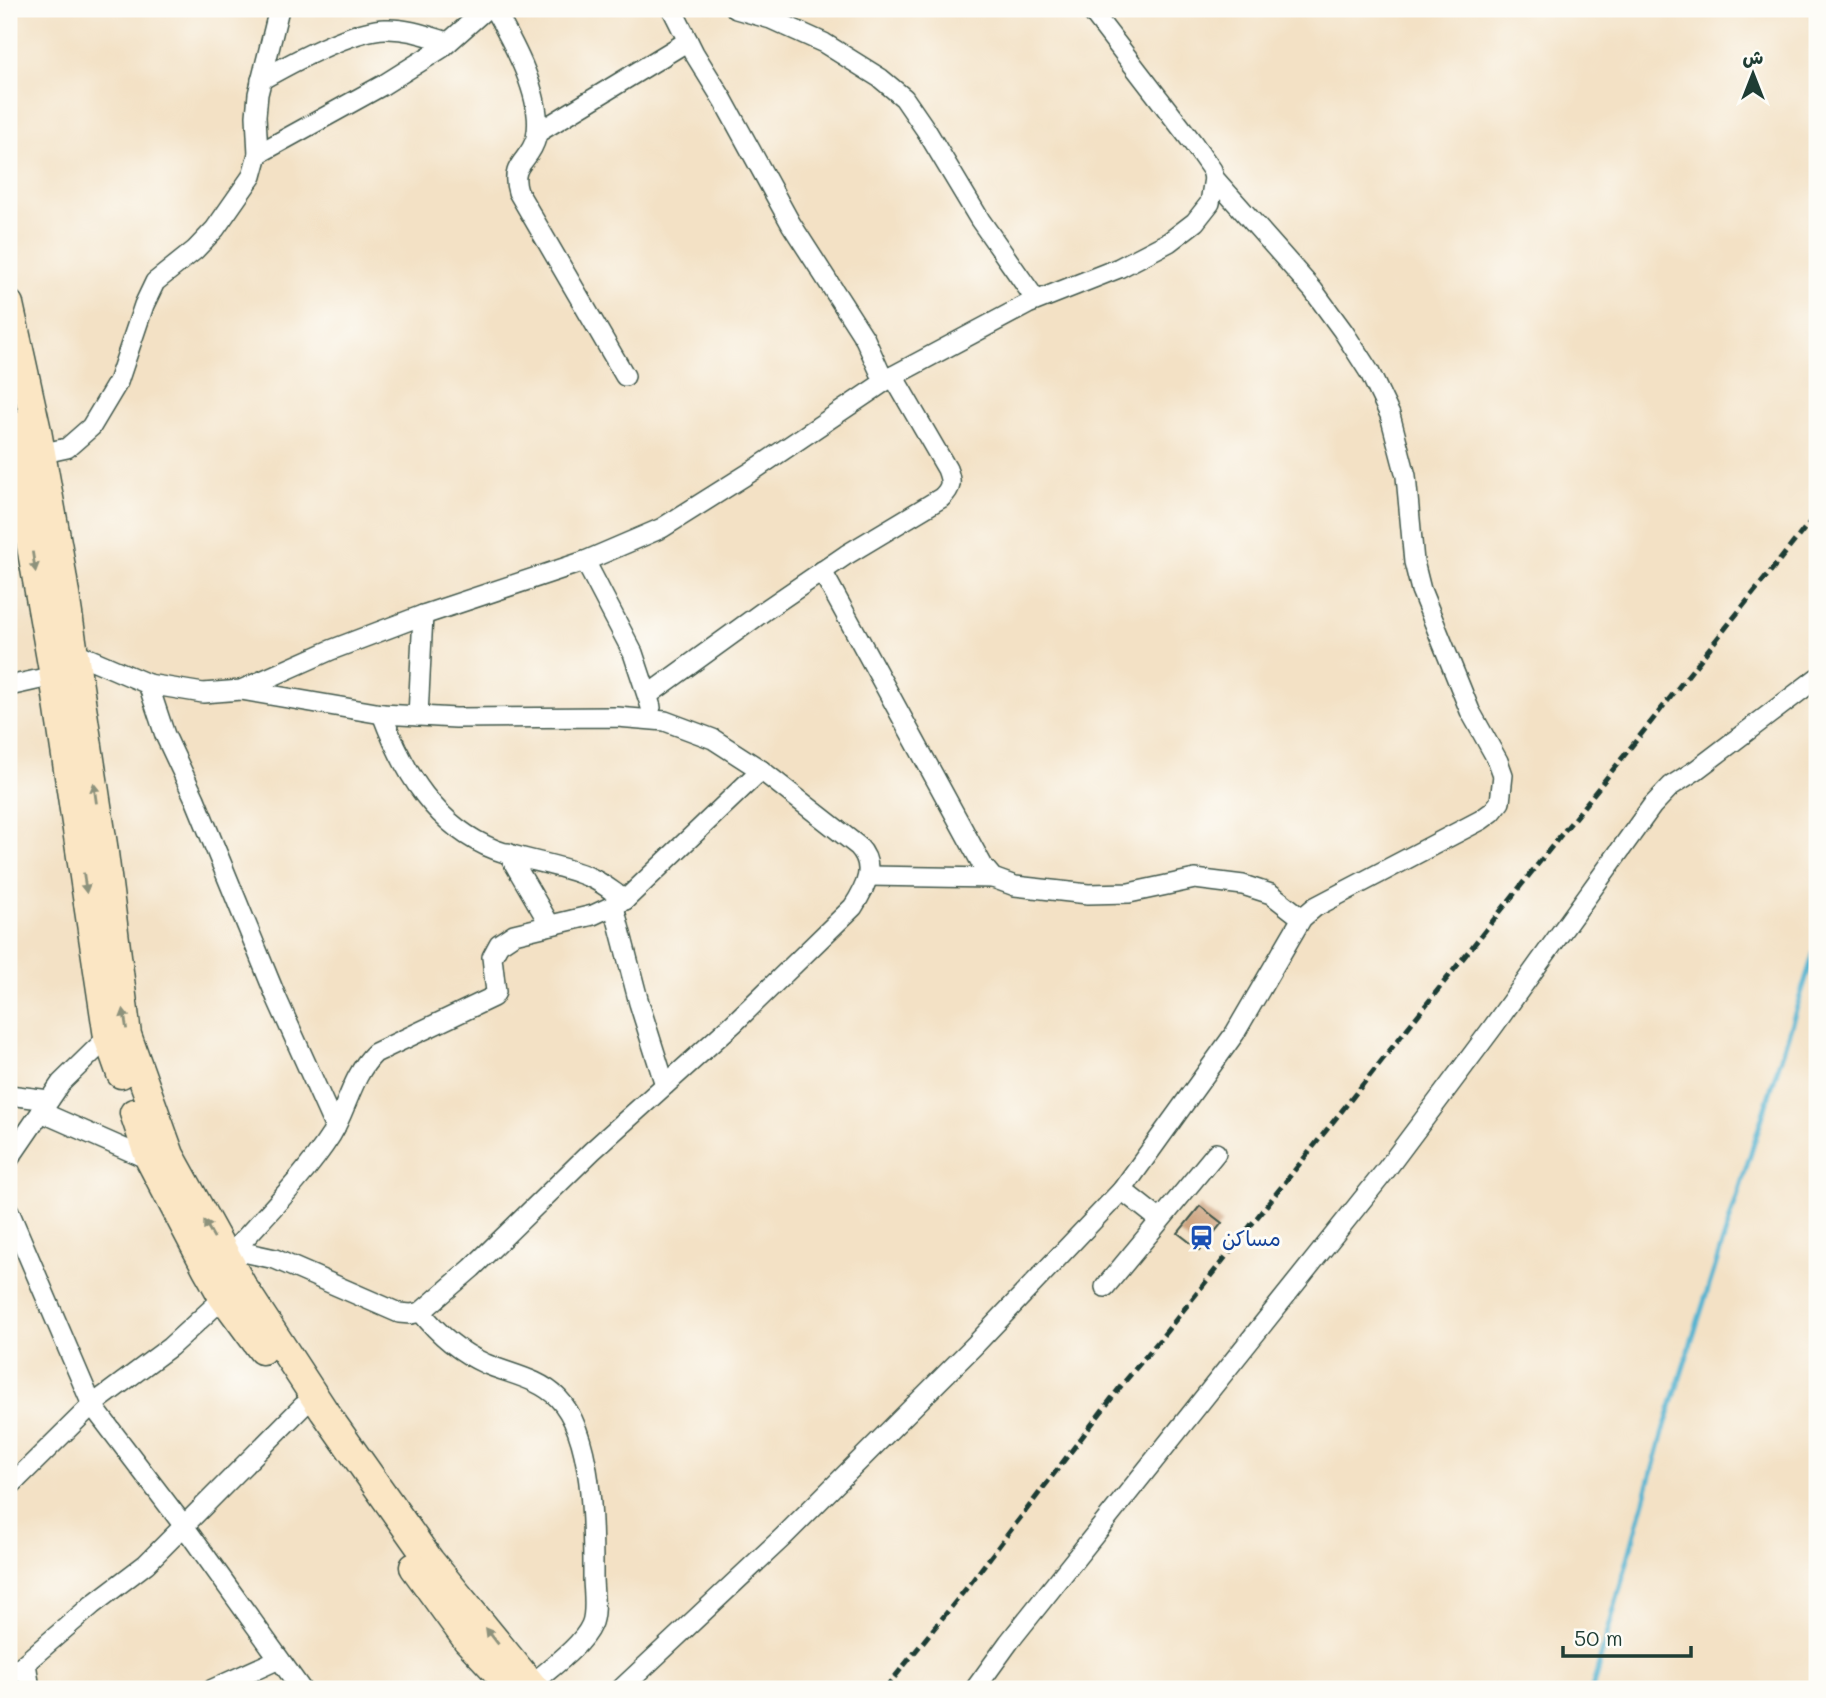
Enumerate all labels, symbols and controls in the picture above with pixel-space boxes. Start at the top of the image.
north arrow [1717,38,1787,108]
text: ش [1743,44,1764,69]
one-way arrow [29,551,40,573]
one-way arrow [90,782,101,804]
one-way arrow [79,872,90,894]
one-way arrow [119,1007,130,1029]
one-way arrow [203,1219,215,1238]
station icon: مساكن [1188,1223,1216,1251]
place label: مساكن [1222,1224,1281,1251]
scale bar [1563,1614,1691,1658]
text: 50 m [1574,1624,1623,1651]
one-way arrow [485,1628,500,1646]

